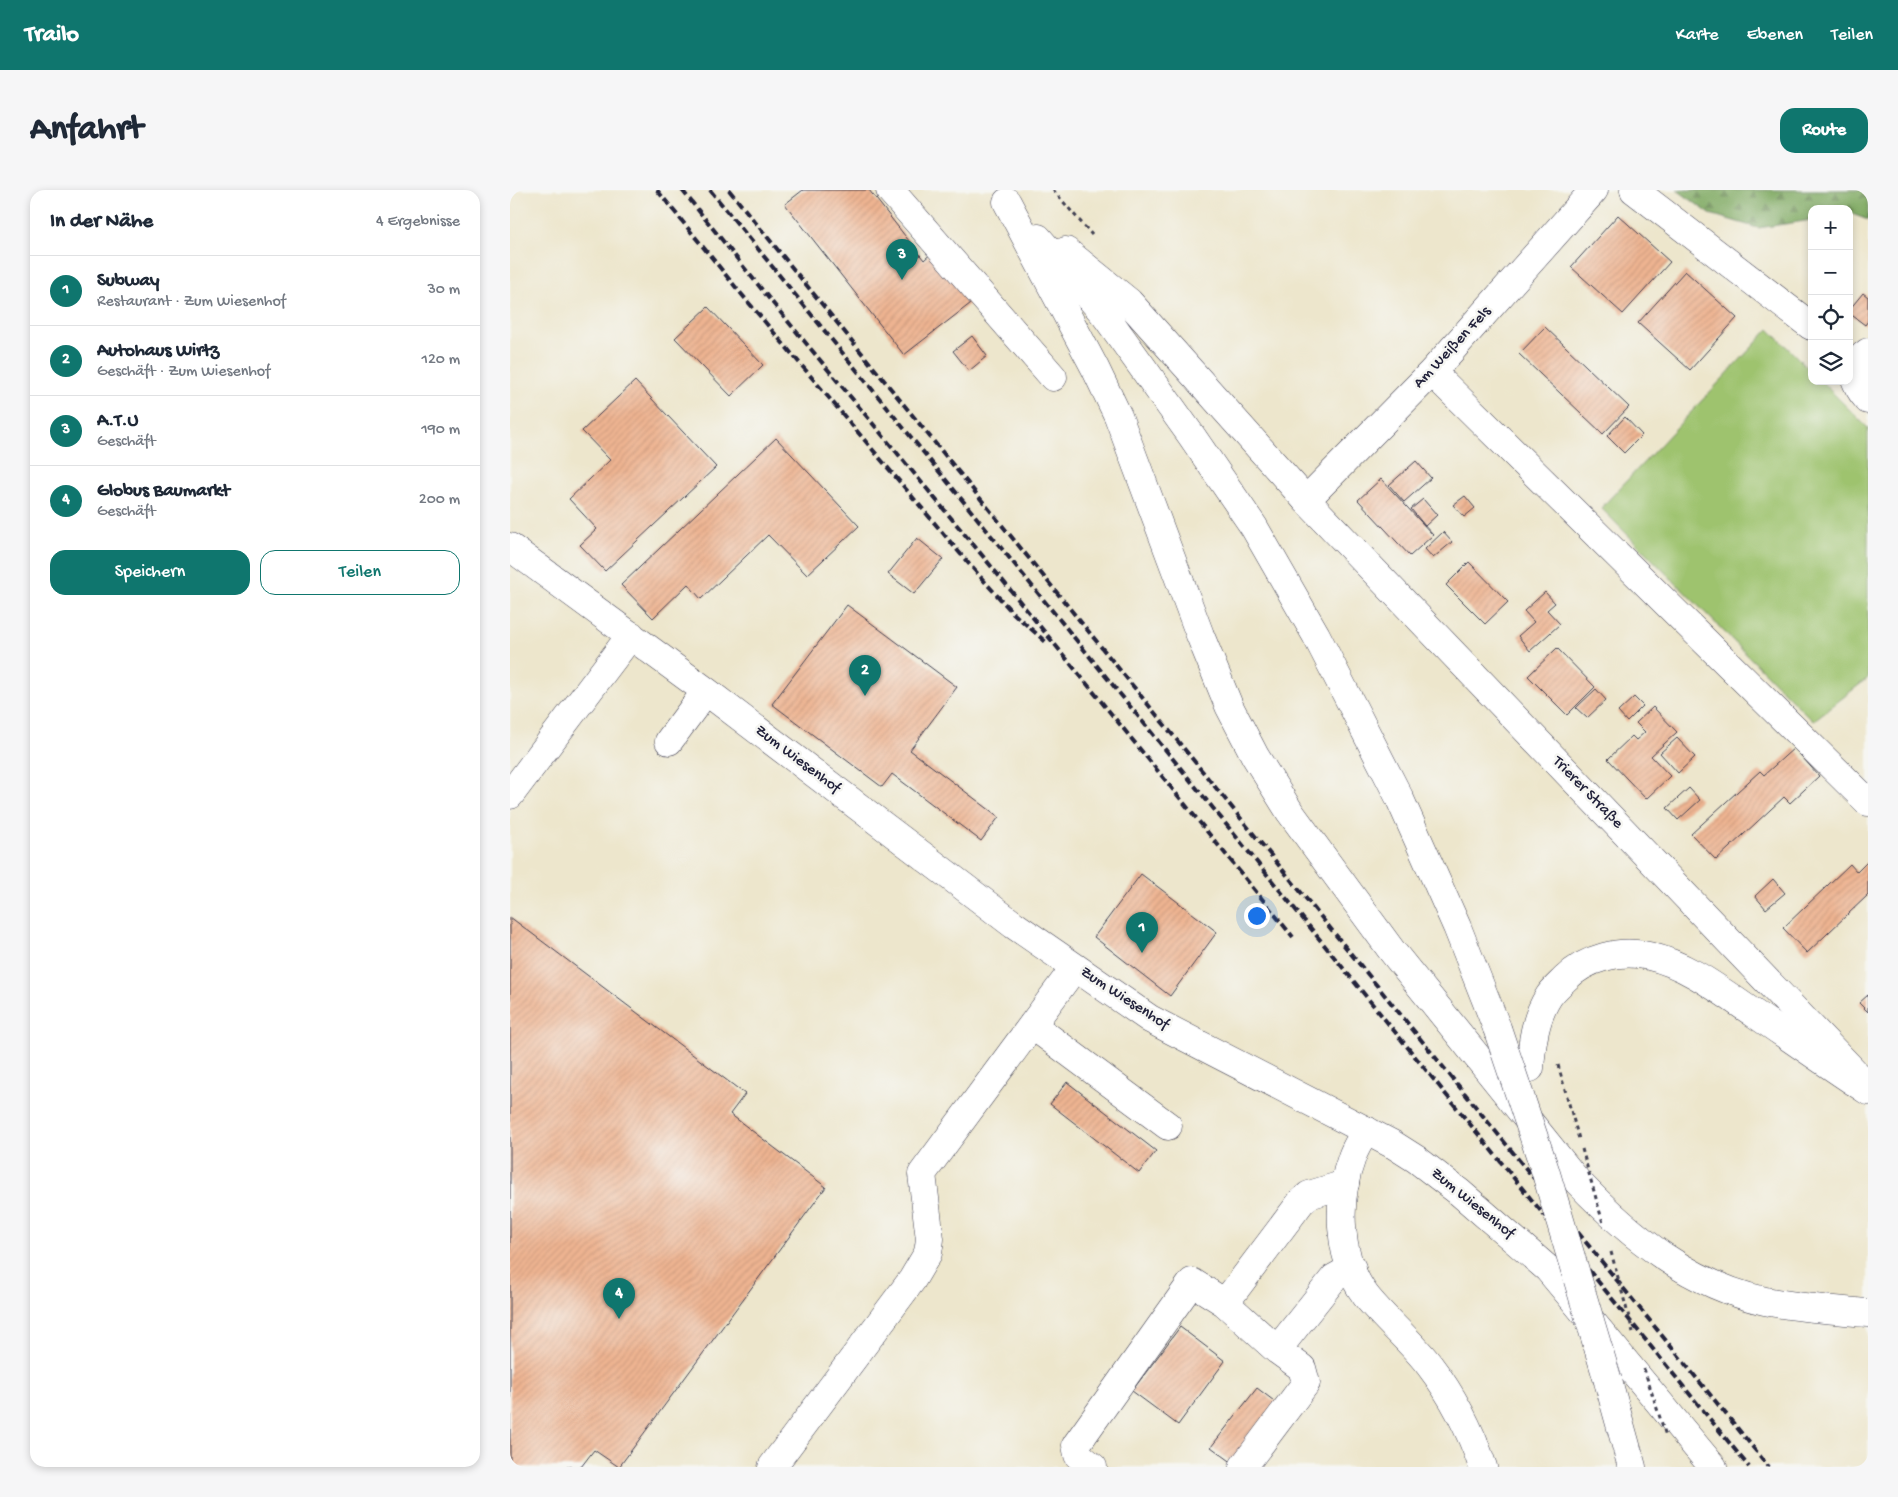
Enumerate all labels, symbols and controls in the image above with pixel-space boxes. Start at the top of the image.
text: Trailo [25,21,79,50]
text: Karte [1676,25,1719,46]
text: Ebenen [1747,25,1803,46]
text: Teilen [1831,25,1873,46]
button: Route [1780,108,1868,153]
text: Anfahrt [30,110,143,151]
map controls [1808,205,1853,385]
button: + [1808,205,1853,250]
text: In der Nähe [50,210,153,235]
text: 4 Ergebnisse [376,213,460,232]
pin: 3 [886,239,918,280]
button: − [1808,250,1853,295]
text: Subway [97,270,159,293]
text: 1 [63,281,69,300]
text: 30 m [427,281,460,300]
text: Restaurant · Zum Wiesenhof [97,293,286,312]
button: locate [1808,295,1853,340]
street label: Am Weißen Fels [1410,302,1497,393]
text: Autohaus Wirtz [97,340,219,363]
button: layers [1808,340,1853,385]
text: 2 [62,351,70,370]
text: 120 m [421,351,460,370]
text: Geschäft · Zum Wiesenhof [97,363,270,382]
text: A.T.U [97,410,138,433]
text: 3 [62,421,70,440]
text: 190 m [421,421,460,440]
text: Geschäft [97,433,156,452]
text: Globus Baumarkt [97,480,230,503]
text: 4 [62,491,70,510]
text: 200 m [419,491,460,510]
text: Geschäft [97,503,156,522]
button: Speichern [50,550,250,595]
button: Teilen [260,550,460,595]
pin: 2 [849,655,881,696]
street label: Zum Wiesenhof [751,722,844,799]
street label: Trierer Straße [1547,752,1627,834]
your location [1244,903,1270,929]
pin: 1 [1126,912,1158,953]
street label: Zum Wiesenhof [1076,963,1173,1035]
street label: Zum Wiesenhof [1426,1165,1518,1244]
pin: 4 [603,1278,635,1319]

